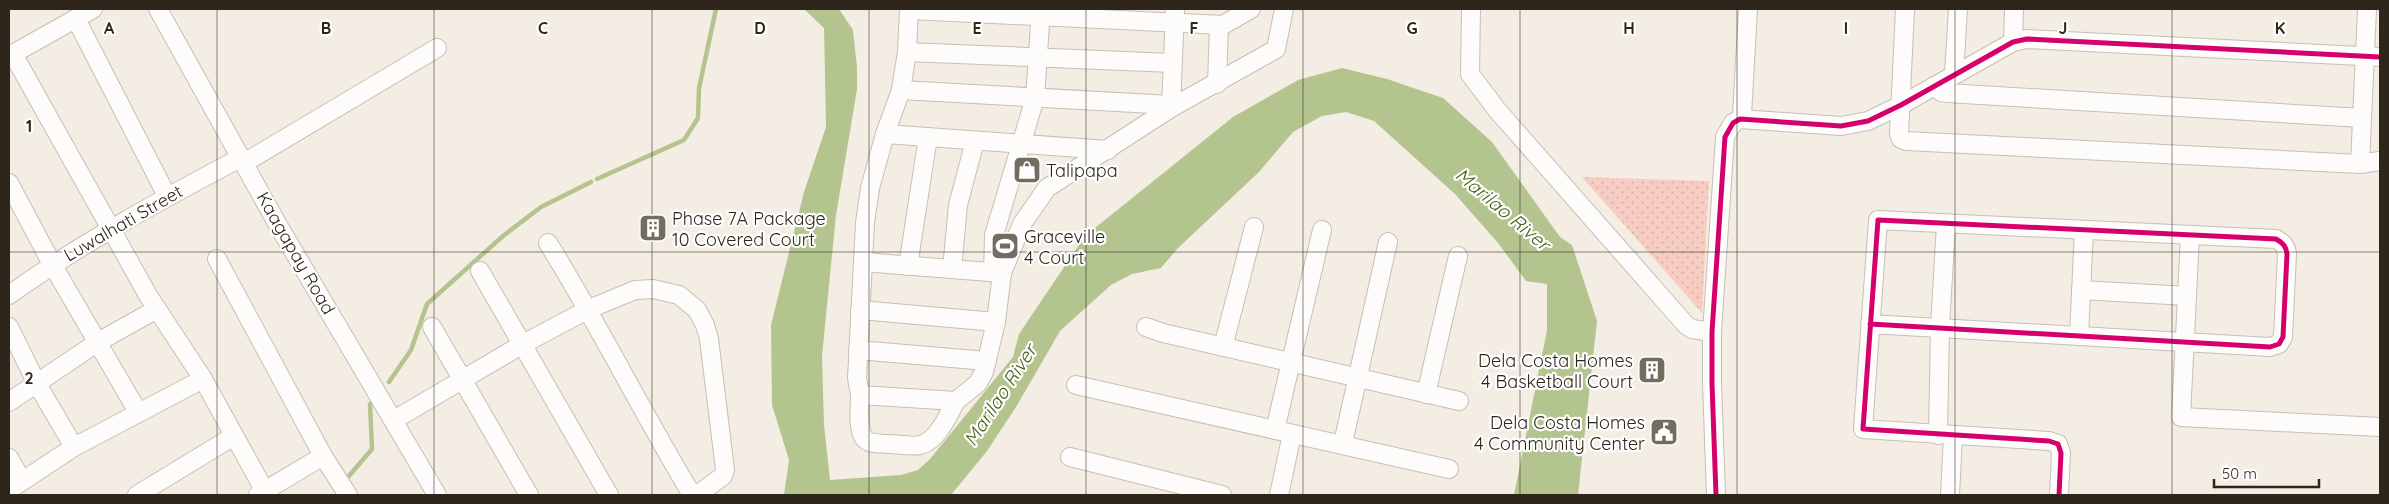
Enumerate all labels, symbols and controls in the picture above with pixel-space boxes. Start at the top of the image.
text: A [104,18,115,38]
text: B [321,18,331,38]
text: C [538,18,548,38]
text: D [754,18,766,38]
text: E [972,18,982,38]
text: F [1190,18,1199,38]
text: G [1406,18,1418,38]
text: H [1623,18,1635,38]
text: I [1844,18,1848,38]
text: J [2059,18,2067,38]
text: K [2275,18,2285,38]
text: 1 [26,116,32,136]
shop icon: Talipapa [1012,155,1042,185]
place label: Talipapa [1046,159,1118,182]
water label: Marilao River [1451,163,1557,257]
street label: Luwalhati Street [59,180,187,266]
street label: Kaagapay Road [252,188,340,318]
place label: Phase 7A Package 10 Covered Court [672,207,826,251]
building icon: Phase 7A Package 10 Covered Court [638,213,668,243]
place label: Graceville 4 Court [1024,225,1105,269]
sports icon: Graceville 4 Court [990,231,1020,261]
water label: Marilao River [958,338,1043,450]
place label: Dela Costa Homes 4 Basketball Court [1478,349,1633,393]
building icon: Dela Costa Homes 4 Basketball Court [1637,355,1667,385]
text: 2 [24,368,34,388]
place label: Dela Costa Homes 4 Community Center [1474,411,1645,455]
public building icon: Dela Costa Homes 4 Community Center [1649,417,1679,447]
scale bar [2214,456,2319,488]
text: 50 m [2222,464,2257,483]

